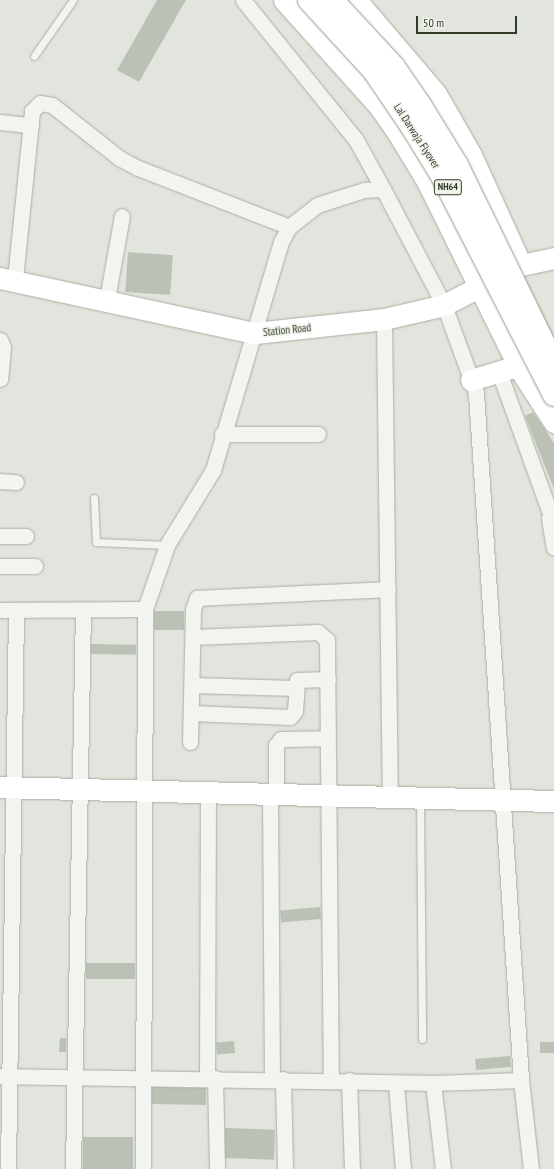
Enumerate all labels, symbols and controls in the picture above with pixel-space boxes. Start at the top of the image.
scale bar [418,8,519,34]
text: 50 m [423,15,444,30]
street label: Lal Darwaja Flyover [391,101,443,171]
road number: NH64 [433,179,463,195]
street label: Station Road [262,321,312,339]

